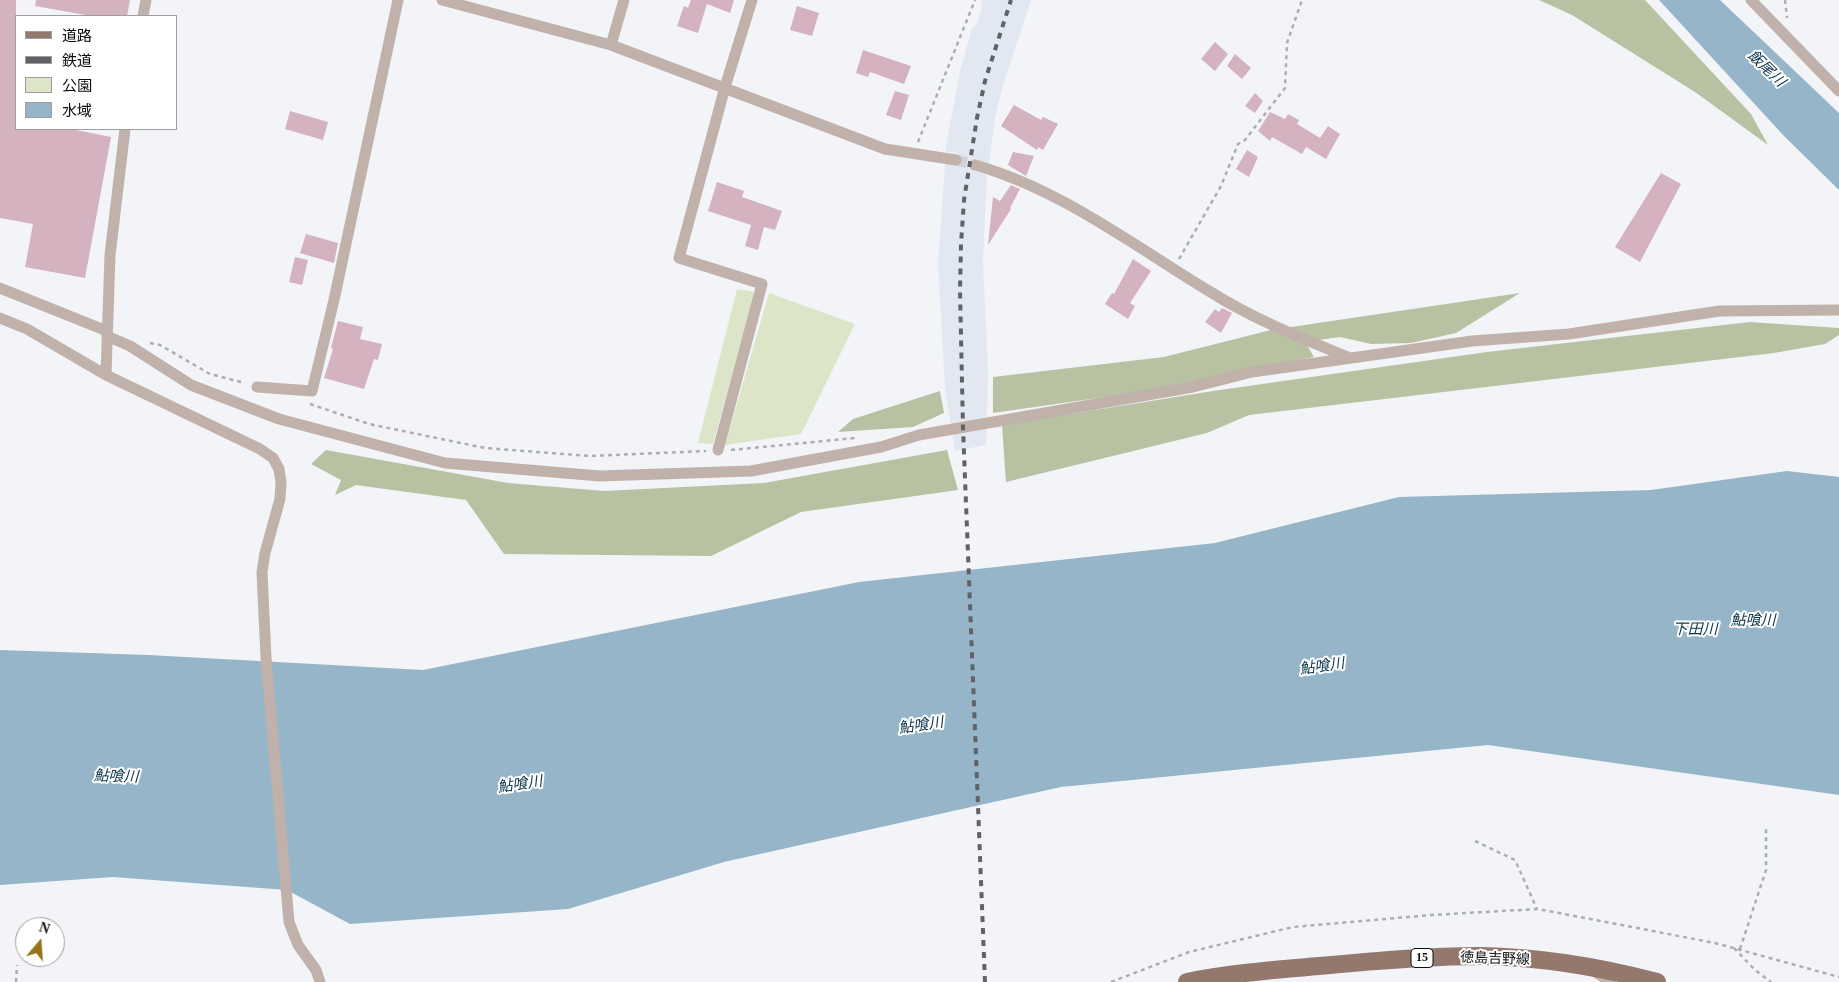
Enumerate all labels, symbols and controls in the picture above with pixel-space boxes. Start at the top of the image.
legend [15,15,178,130]
text: 道路 [62,28,92,44]
water label: 飯尾川 [1744,47,1788,91]
text: 鉄道 [62,53,92,69]
text: 公園 [62,78,92,94]
text: 水域 [62,103,92,119]
water label: 鮎喰川 [1731,612,1775,630]
water label: 下田川 [1673,621,1717,639]
water label: 鮎喰川 [1298,655,1346,679]
water label: 鮎喰川 [897,714,945,738]
water label: 鮎喰川 [93,767,139,787]
water label: 鮎喰川 [496,773,544,797]
north arrow [15,917,65,967]
text: N [37,920,52,937]
road number: 15 [1411,948,1433,968]
street label: 徳島吉野線 [1460,949,1530,969]

